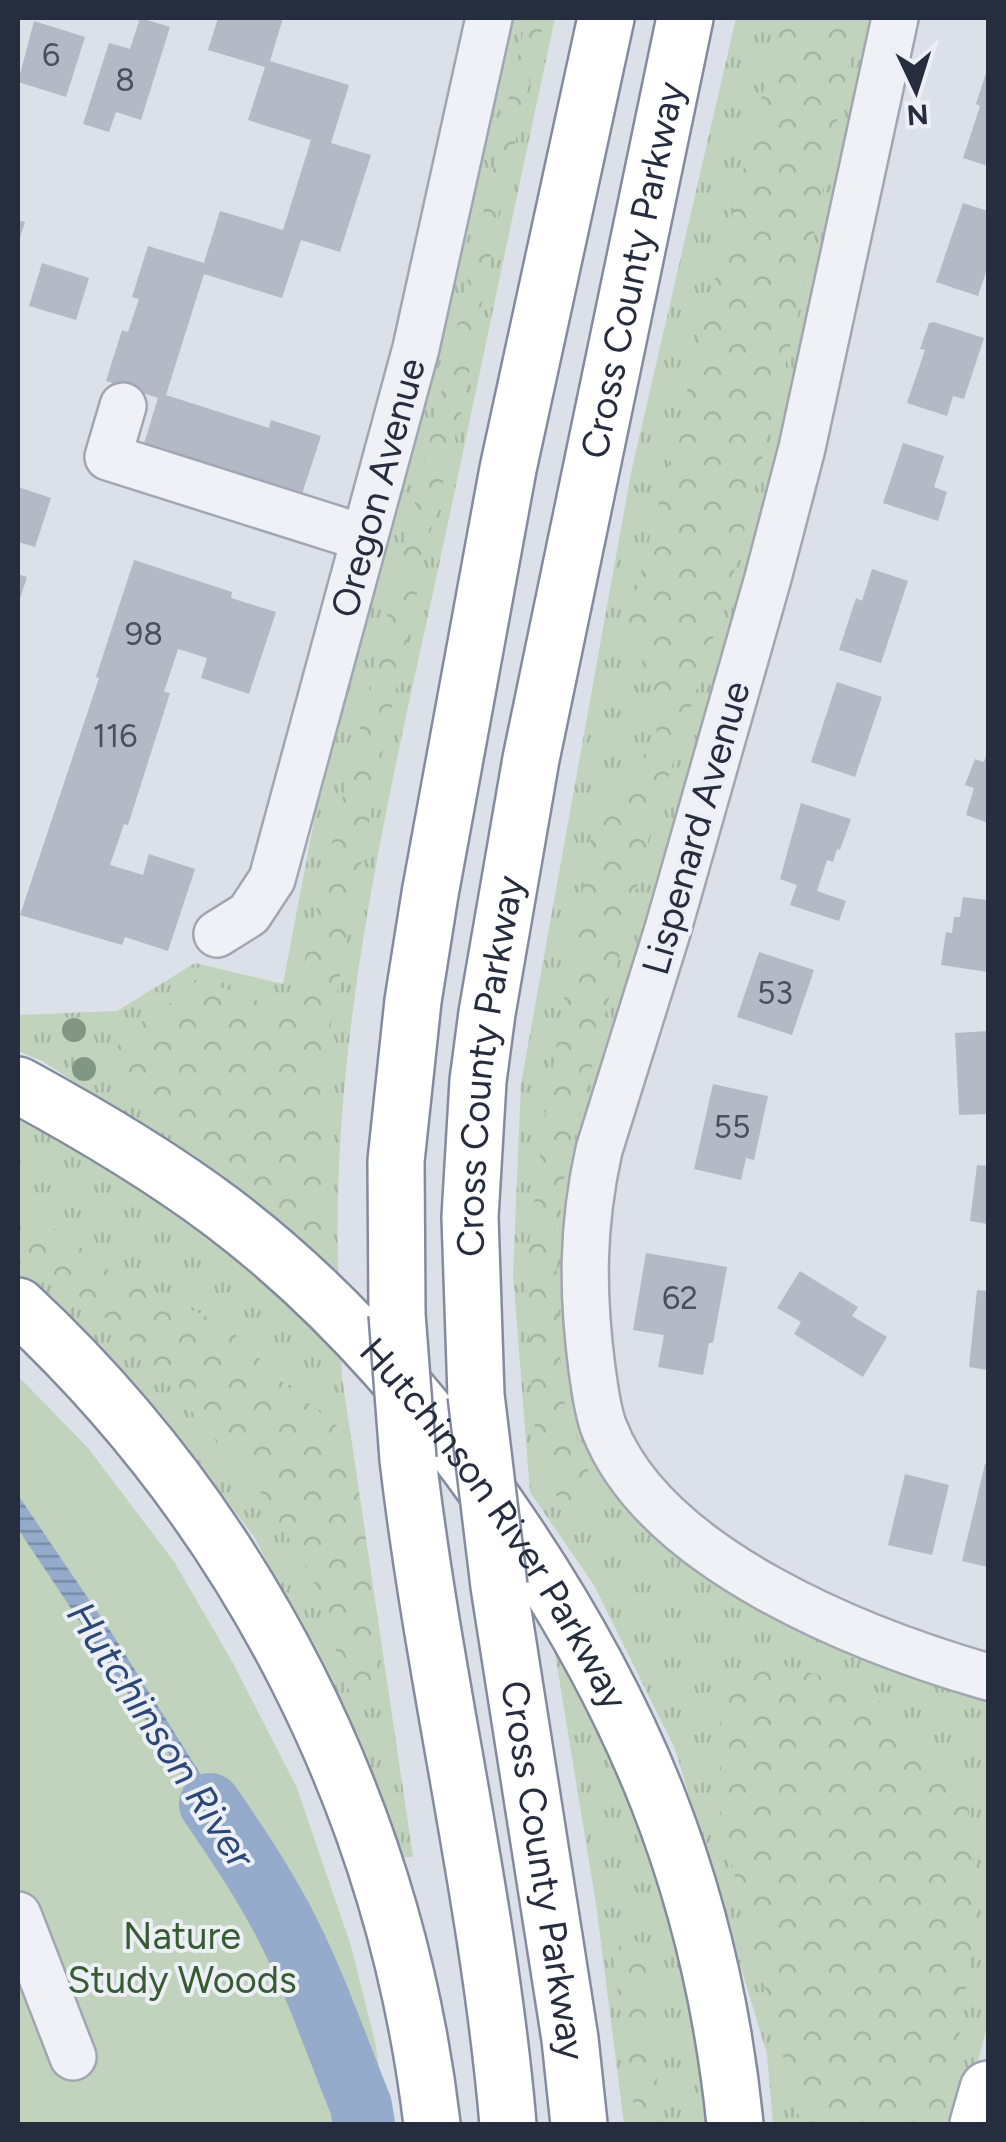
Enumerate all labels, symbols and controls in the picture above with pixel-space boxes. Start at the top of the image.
house number: 6 [42,36,60,74]
north arrow [866,40,966,140]
house number: 8 [115,61,135,99]
street label: Cross County Parkway [571,78,694,463]
text: N [906,97,930,133]
street label: Oregon Avenue [321,353,435,622]
house number: 98 [125,615,163,653]
street label: Lispenard Avenue [632,676,760,980]
house number: 116 [93,717,137,755]
street label: Cross County Parkway [447,872,533,1258]
house number: 53 [757,974,793,1012]
house number: 55 [714,1108,750,1146]
house number: 62 [662,1279,698,1317]
street label: Hutchinson River Parkway [350,1329,638,1717]
water label: Hutchinson River [57,1593,266,1878]
street label: Cross County Parkway [491,1677,595,2063]
park label: Nature Study Woods [67,1913,297,2003]

